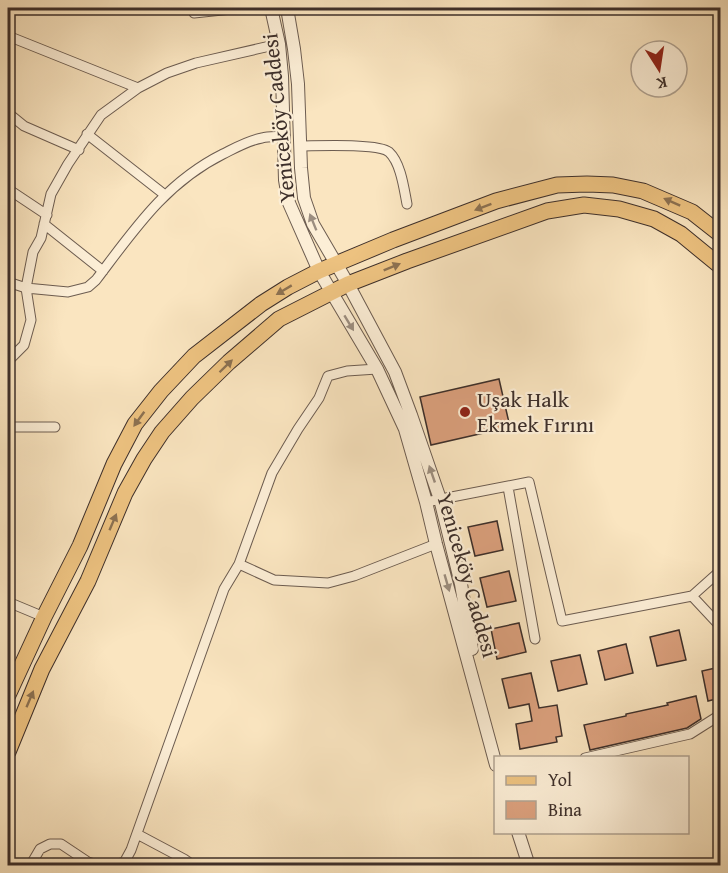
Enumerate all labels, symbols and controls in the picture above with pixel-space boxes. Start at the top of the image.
street label: Yeniceköy Caddesi [253,32,303,204]
north arrow [629,39,689,99]
text: K [654,71,670,97]
one-way arrow [663,198,680,207]
one-way arrow [474,202,492,212]
one-way arrow [308,213,317,231]
one-way arrow [383,262,401,272]
one-way arrow [275,285,292,295]
one-way arrow [344,315,355,331]
one-way arrow [218,359,232,373]
place label: Uşak Halk Ekmek Fırını [477,383,594,440]
marker: Uşak Halk Ekmek Fırını [458,405,472,419]
one-way arrow [133,410,145,426]
one-way arrow [426,465,436,483]
street label: Yeniceköy Caddesi [429,489,507,661]
one-way arrow [108,513,118,531]
one-way arrow [442,574,452,592]
one-way arrow [25,689,35,707]
legend [494,756,689,834]
text: Yol [548,766,572,793]
text: Bina [548,796,582,823]

